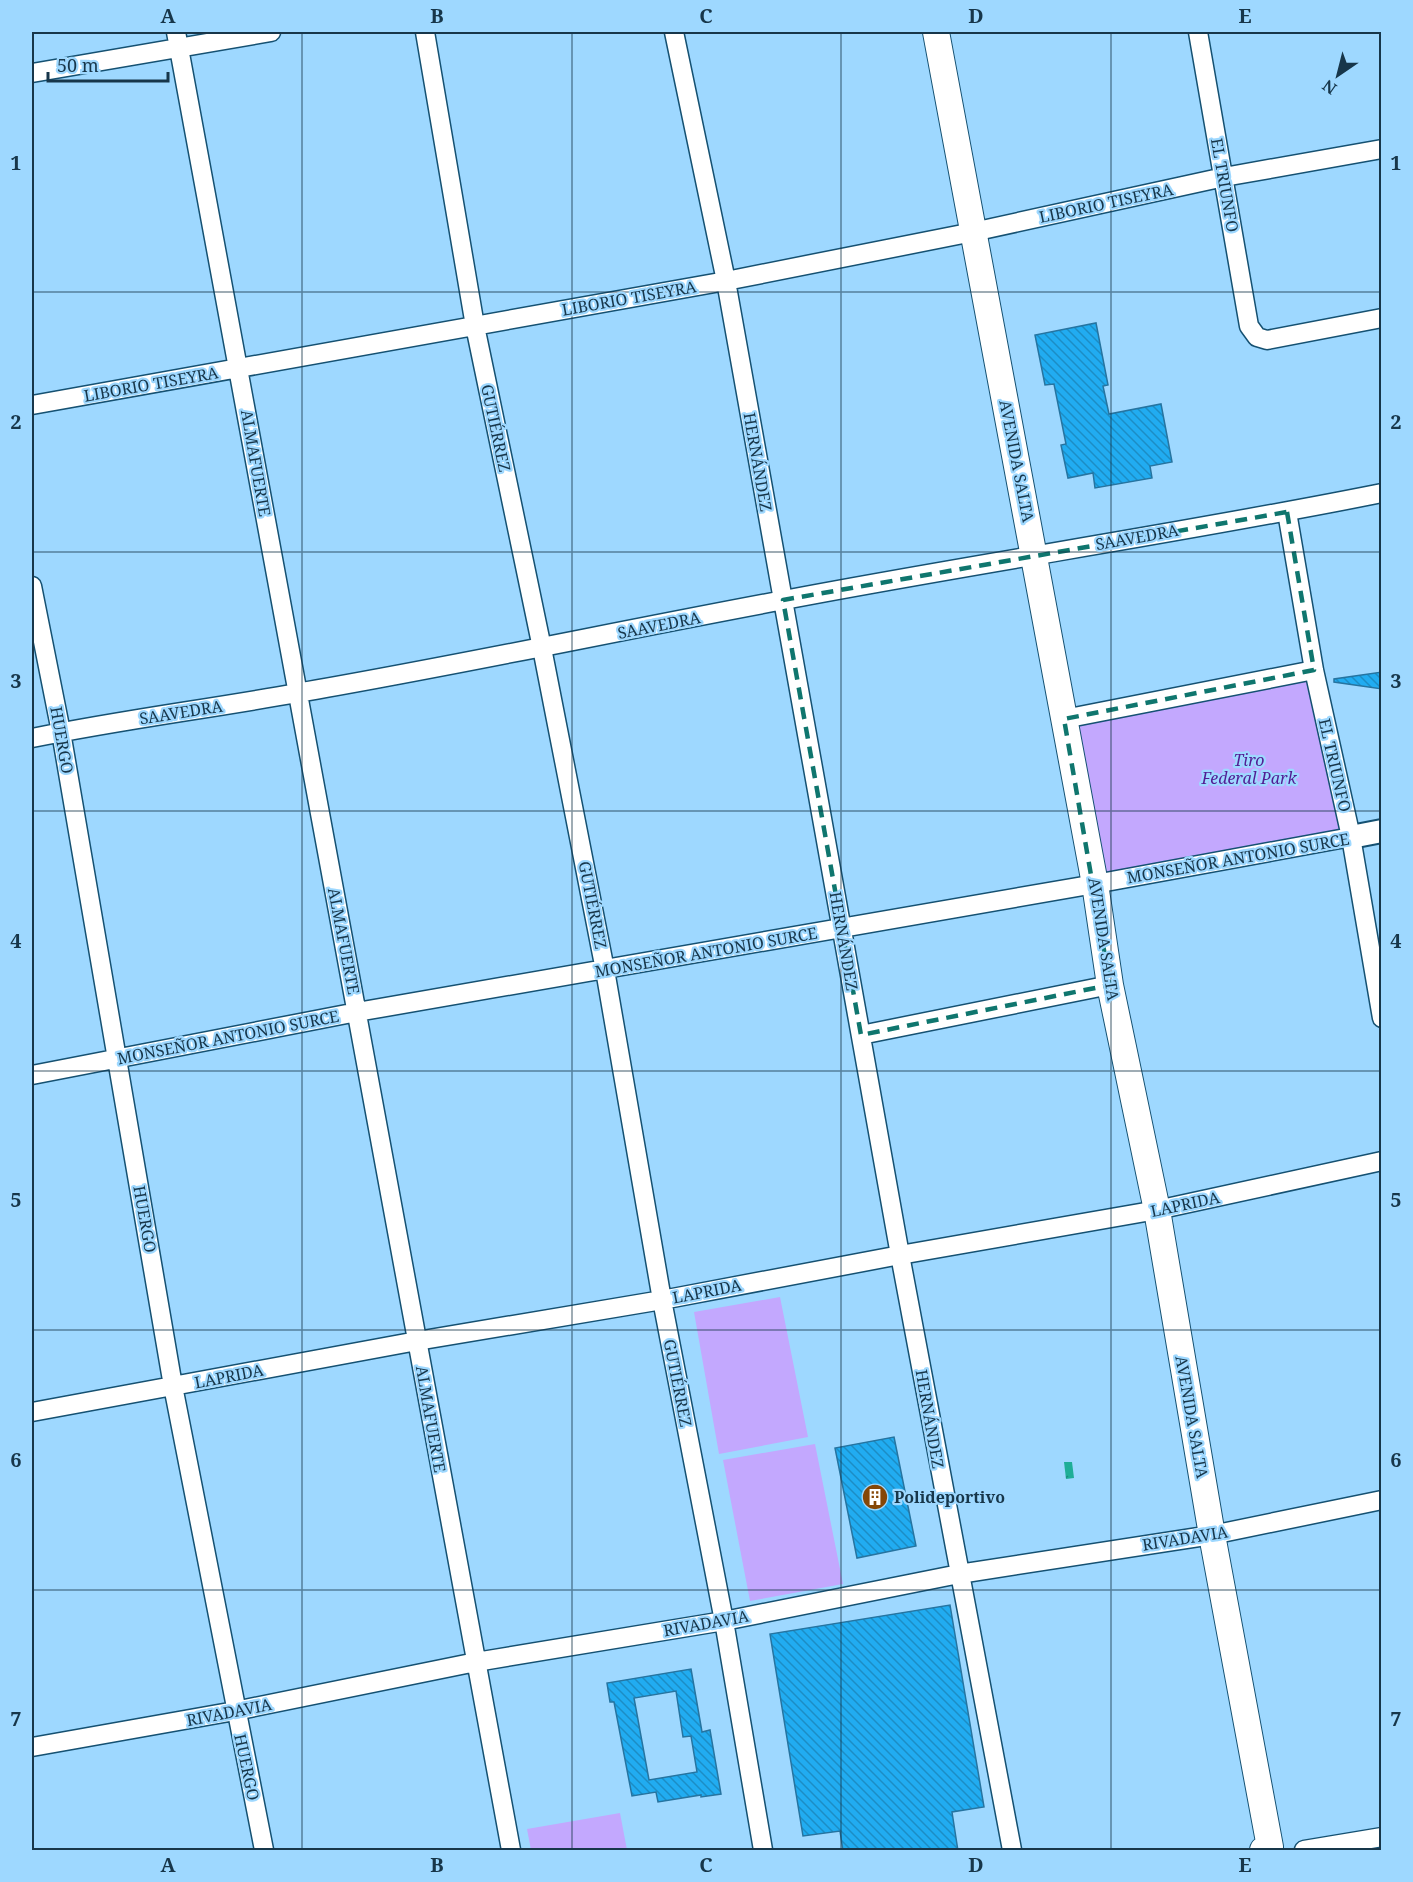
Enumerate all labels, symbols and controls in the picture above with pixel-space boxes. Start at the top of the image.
text: A [160,2,176,29]
text: B [430,2,444,29]
text: C [699,2,713,29]
text: D [968,2,984,29]
text: E [1238,2,1252,29]
scale bar [48,45,168,83]
north arrow [1308,45,1368,105]
text: 50 m [57,53,99,77]
text: N [1318,74,1341,100]
street label: EL TRIUNFO [1206,136,1244,234]
text: 1 [10,149,22,176]
text: 1 [1390,149,1402,176]
street label: LIBORIO TISEYRA [1037,178,1176,228]
street label: LIBORIO TISEYRA [560,275,699,321]
street label: LIBORIO TISEYRA [82,361,221,407]
street label: GUTIÉRREZ [476,382,516,474]
street label: AVENIDA SALTA [994,398,1040,525]
text: 2 [10,408,22,435]
street label: ALMAFUERTE [236,408,276,518]
text: 2 [1390,408,1402,435]
street label: HERNÁNDEZ [738,411,778,513]
street label: SAAVEDRA [1094,519,1181,555]
street label: SAAVEDRA [616,606,703,644]
text: 3 [10,667,22,694]
text: 3 [1390,667,1402,694]
street label: SAAVEDRA [138,694,225,729]
street label: HUERGO [45,705,79,775]
street label: EL TRIUNFO [1314,716,1356,814]
park label: Tiro Federal Park [1200,749,1297,789]
street label: MONSEÑOR ANTONIO SURCE [1125,828,1351,888]
street label: GUTIÉRREZ [574,859,612,951]
street label: AVENIDA SALTA [1083,876,1125,1003]
street label: ALMAFUERTE [323,886,365,996]
street label: HERNÁNDEZ [824,890,864,992]
street label: MONSEÑOR ANTONIO SURCE [593,922,819,982]
text: 4 [10,927,22,954]
text: 4 [1390,927,1402,954]
street label: MONSEÑOR ANTONIO SURCE [115,1005,341,1069]
street label: HUERGO [128,1184,162,1254]
text: 5 [10,1186,22,1213]
street label: LAPRIDA [1149,1186,1222,1222]
text: 5 [1390,1186,1402,1213]
street label: LAPRIDA [671,1273,744,1308]
street label: GUTIÉRREZ [659,1337,697,1429]
street label: AVENIDA SALTA [1170,1354,1214,1481]
street label: LAPRIDA [193,1358,266,1393]
street label: ALMAFUERTE [411,1364,451,1474]
street label: HERNÁNDEZ [910,1368,950,1470]
text: 6 [10,1446,22,1473]
text: 6 [1390,1446,1402,1473]
building icon: Polideportivo [860,1482,890,1512]
place label: Polideportivo [894,1486,1005,1508]
street label: RIVADAVIA [1141,1520,1230,1556]
street label: RIVADAVIA [662,1605,751,1641]
street label: RIVADAVIA [184,1693,274,1731]
text: 7 [10,1705,22,1732]
text: 7 [1390,1705,1402,1732]
street label: HUERGO [229,1732,265,1802]
text: A [160,1851,176,1878]
text: B [430,1851,444,1878]
text: C [699,1851,713,1878]
text: D [968,1851,984,1878]
text: E [1238,1851,1252,1878]

